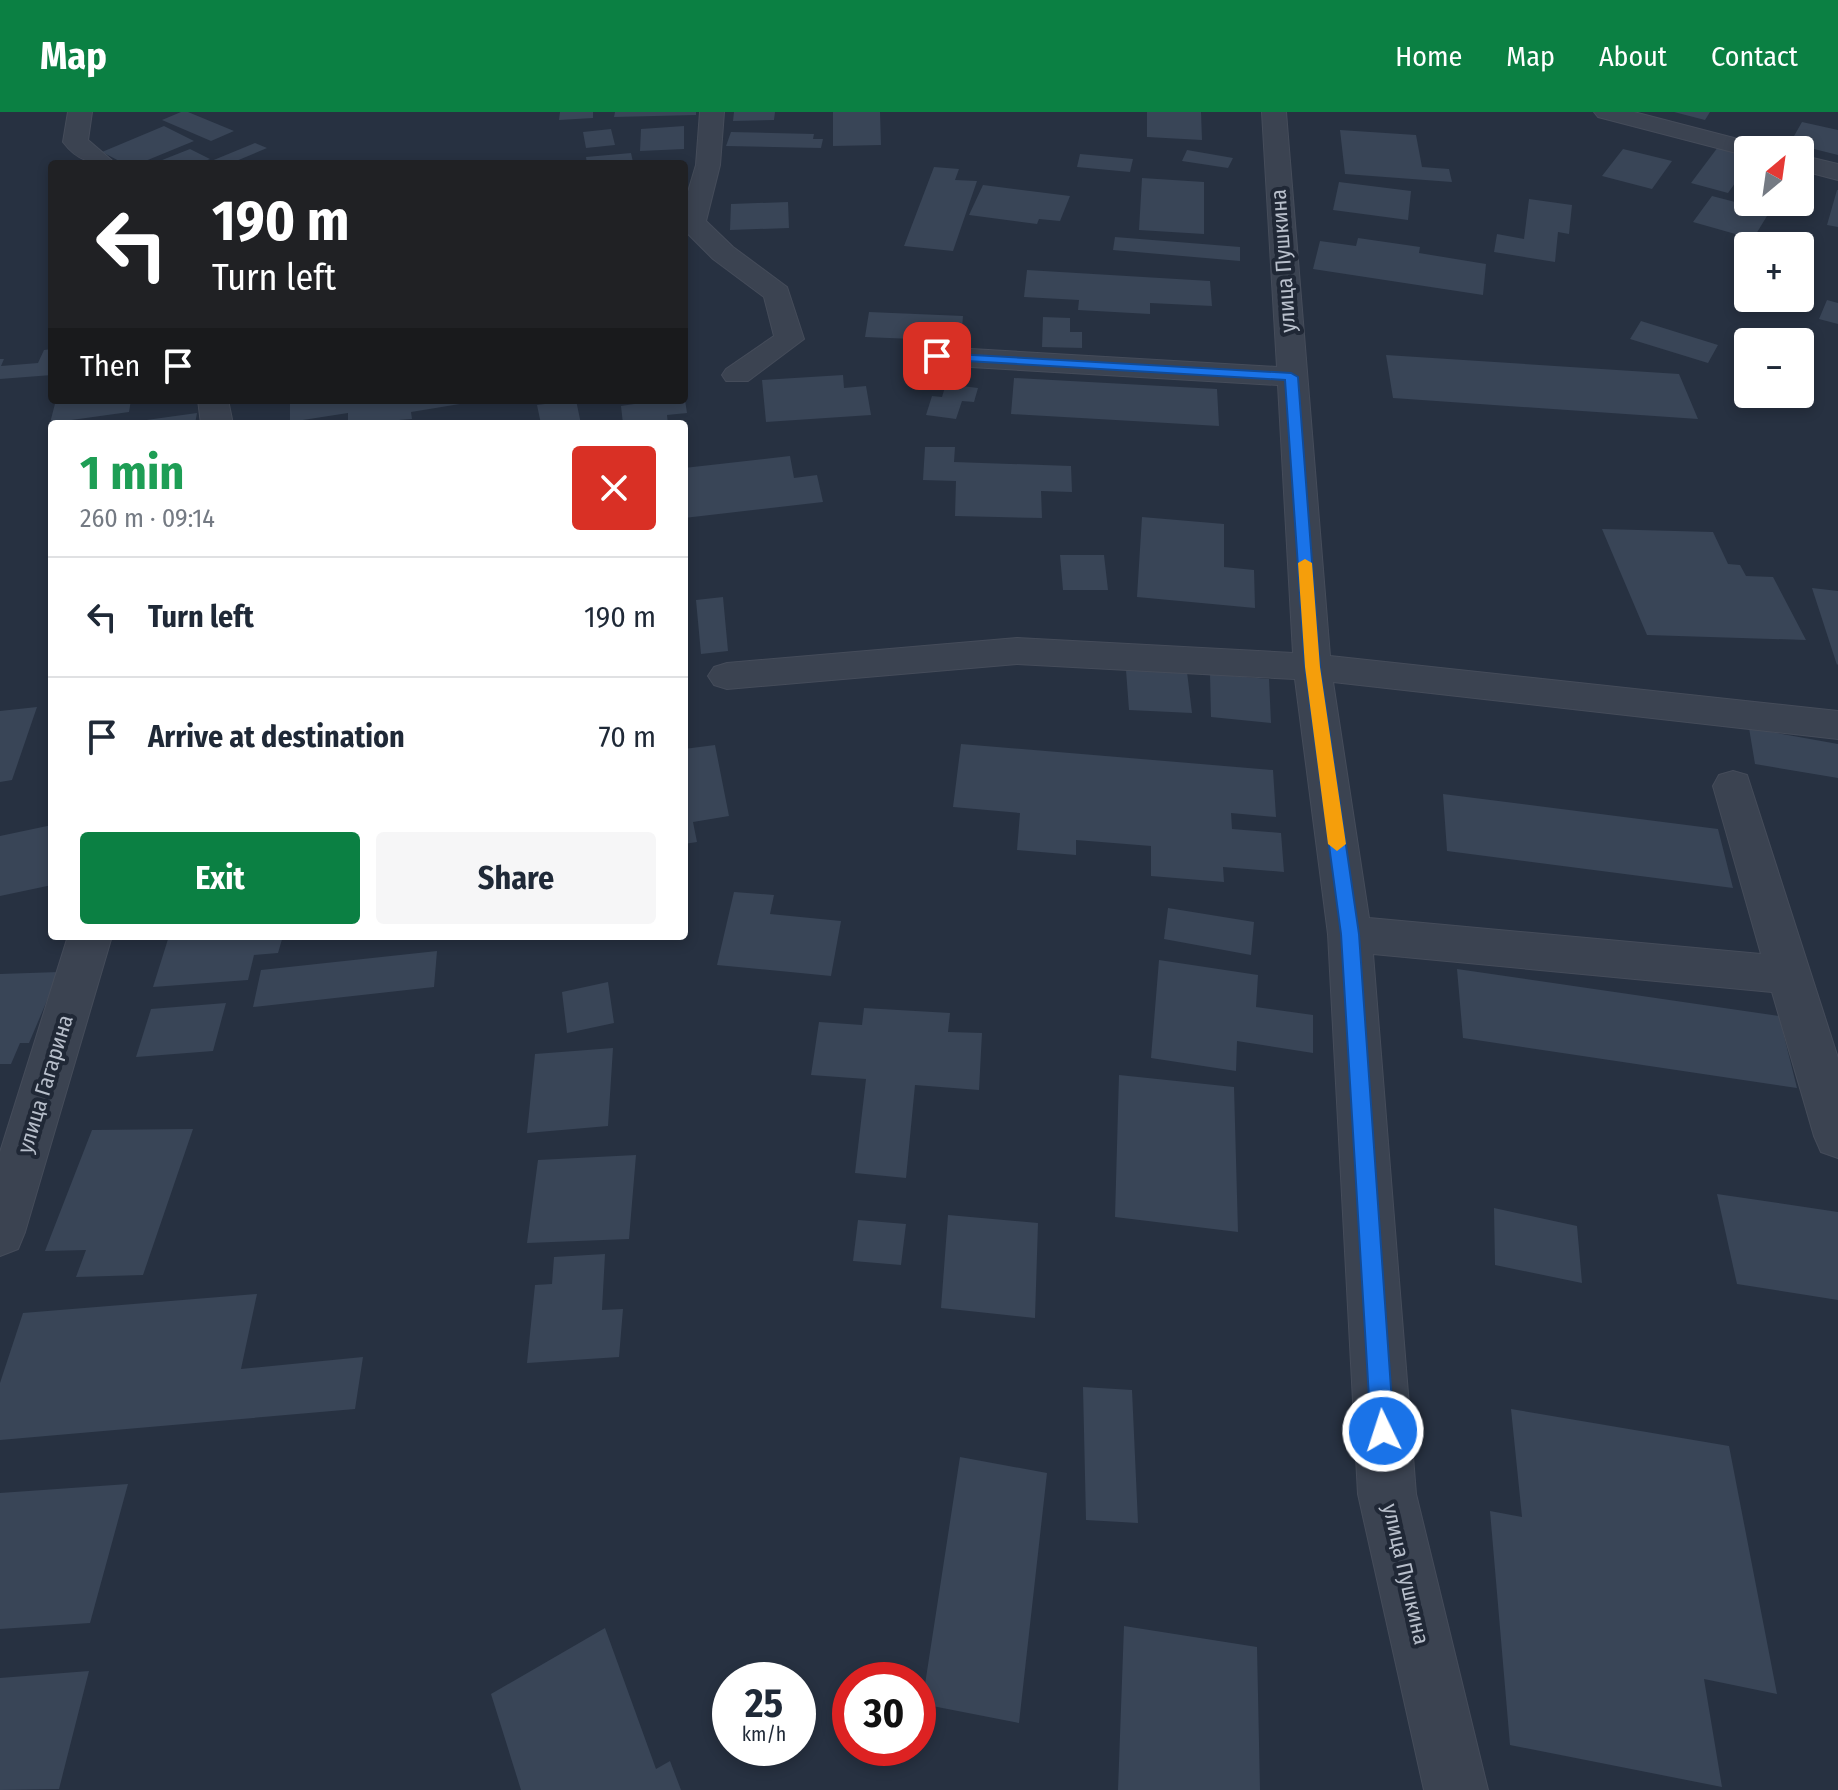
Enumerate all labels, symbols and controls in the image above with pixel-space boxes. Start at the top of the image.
text: Map [40,33,107,79]
text: Home [1395,40,1462,73]
text: Map [1506,40,1555,73]
text: About [1599,40,1667,73]
text: Contact [1711,40,1798,73]
north arrow [1734,136,1814,216]
map controls [1734,136,1814,408]
text: 190 m [212,188,350,255]
street label: улица Пушкина [1265,188,1301,334]
icon: left [80,192,184,296]
button: + [1734,232,1814,312]
text: Turn left [212,256,336,300]
pin [903,322,971,390]
button: − [1734,328,1814,408]
icon: arrive [915,334,959,378]
icon: arrive [156,344,200,388]
text: Then [80,348,140,384]
text: 1 min [80,444,185,502]
button: close [572,446,656,530]
text: 260 m · 09:14 [80,503,215,534]
icon: left [80,595,124,639]
text: Turn left [148,599,254,635]
text: 190 m [584,599,656,635]
icon: arrive [80,715,124,759]
text: Arrive at destination [148,719,405,755]
text: 70 m [598,719,656,755]
button: Exit [80,832,360,924]
button: Share [376,832,656,924]
street label: улица Гагарина [11,1011,79,1157]
position arrow [1341,1389,1425,1473]
street label: улица Пушкина [1377,1501,1435,1647]
speed limit sign: 30 [832,1662,936,1766]
text: 25 [745,1680,783,1728]
text: km/h [742,1722,786,1746]

